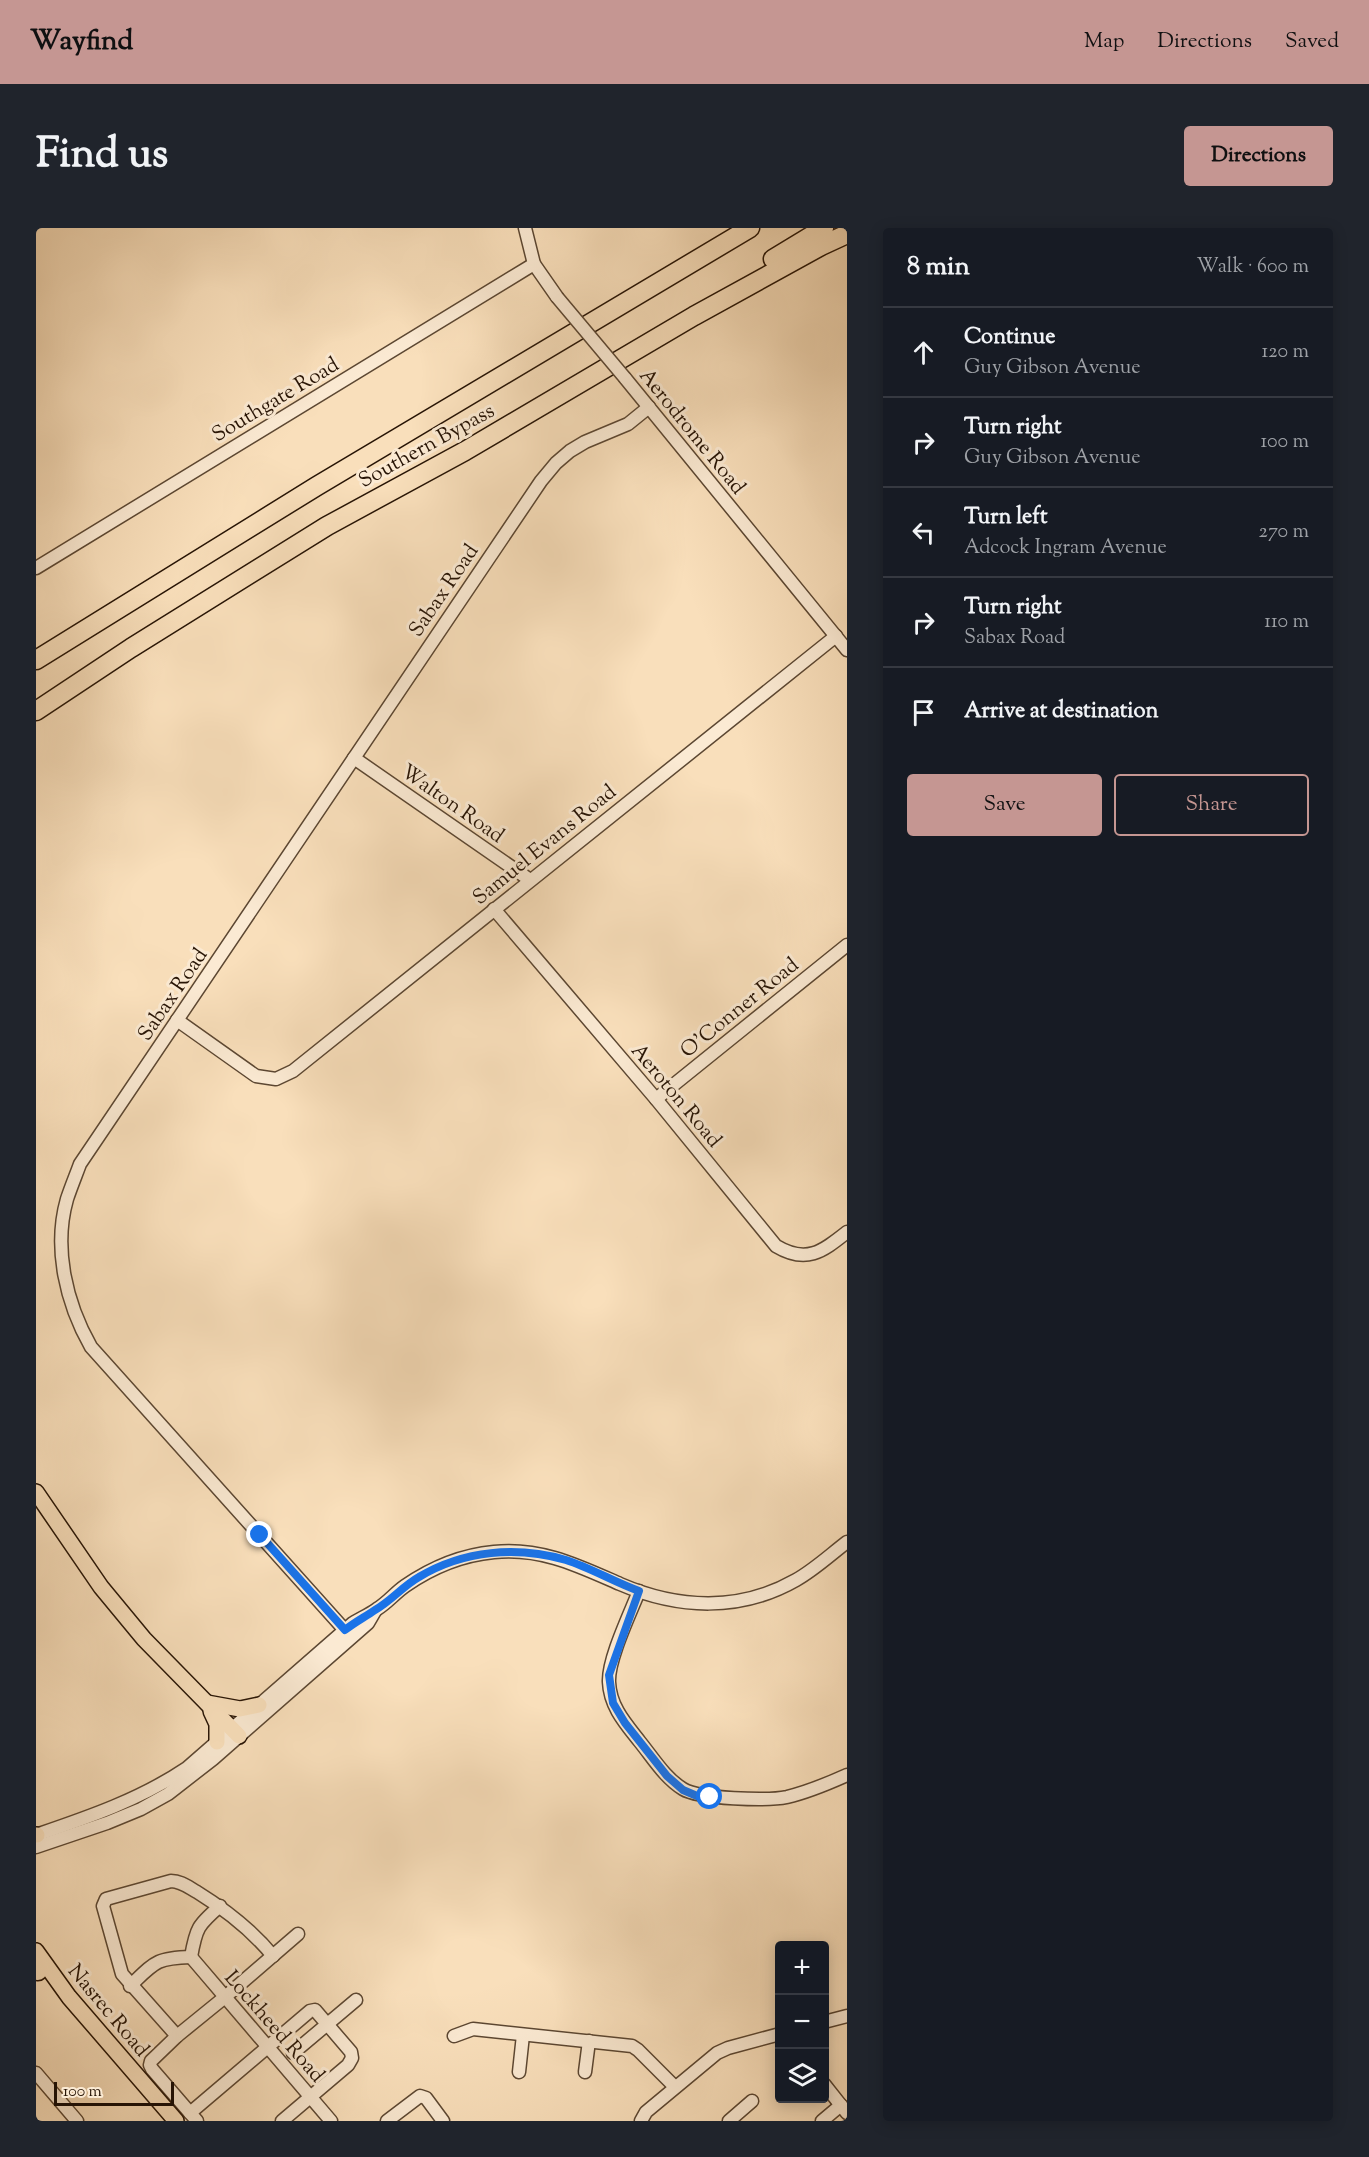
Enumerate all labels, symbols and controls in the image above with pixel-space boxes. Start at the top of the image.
text: Wayfind [30,22,133,62]
text: Map [1084,27,1124,57]
text: Directions [1157,27,1252,57]
text: Saved [1285,27,1339,57]
text: Find us [36,126,168,186]
button: Directions [1184,126,1333,186]
text: 8 min [907,249,970,286]
text: Walk · 600 m [1197,253,1309,282]
text: Continue [964,322,1055,354]
icon: ahead [907,336,940,369]
text: 120 m [1261,338,1309,367]
street label: Southgate Road [207,351,345,451]
text: Guy Gibson Avenue [964,354,1141,383]
street label: Aerodrome Road [631,363,752,502]
street label: Southern Bypass [353,397,500,497]
text: Turn right [964,412,1061,444]
icon: right [907,426,940,459]
text: 100 m [1260,428,1309,457]
text: Guy Gibson Avenue [964,444,1141,473]
text: Turn left [964,502,1047,534]
icon: left [907,516,940,549]
text: 270 m [1259,518,1309,547]
text: Adcock Ingram Avenue [964,534,1167,563]
street label: Sabax Road [402,539,487,644]
text: Turn right [964,592,1061,624]
icon: right [907,606,940,639]
text: 110 m [1264,608,1309,637]
text: Sabax Road [964,624,1065,653]
icon: arrive [907,696,940,729]
text: Arrive at destination [964,696,1159,728]
street label: Walton Road [394,758,510,851]
button: Save [907,774,1102,836]
button: Share [1114,774,1309,836]
street label: Samuel Evans Road [467,778,624,913]
street label: Sabax Road [131,943,216,1048]
street label: O'Conner Road [674,951,806,1066]
street label: Aeroton Road [623,1038,728,1155]
route end [246,1521,272,1547]
route start [696,1783,722,1809]
map controls [775,1941,829,2103]
button: + [775,1941,829,1995]
street label: Nasrec Road [60,1958,155,2064]
street label: Lockheed Road [216,1965,331,2090]
button: − [775,1995,829,2049]
button: layers [775,2049,829,2103]
scale bar [54,2079,174,2106]
text: 100 m [63,2081,102,2104]

